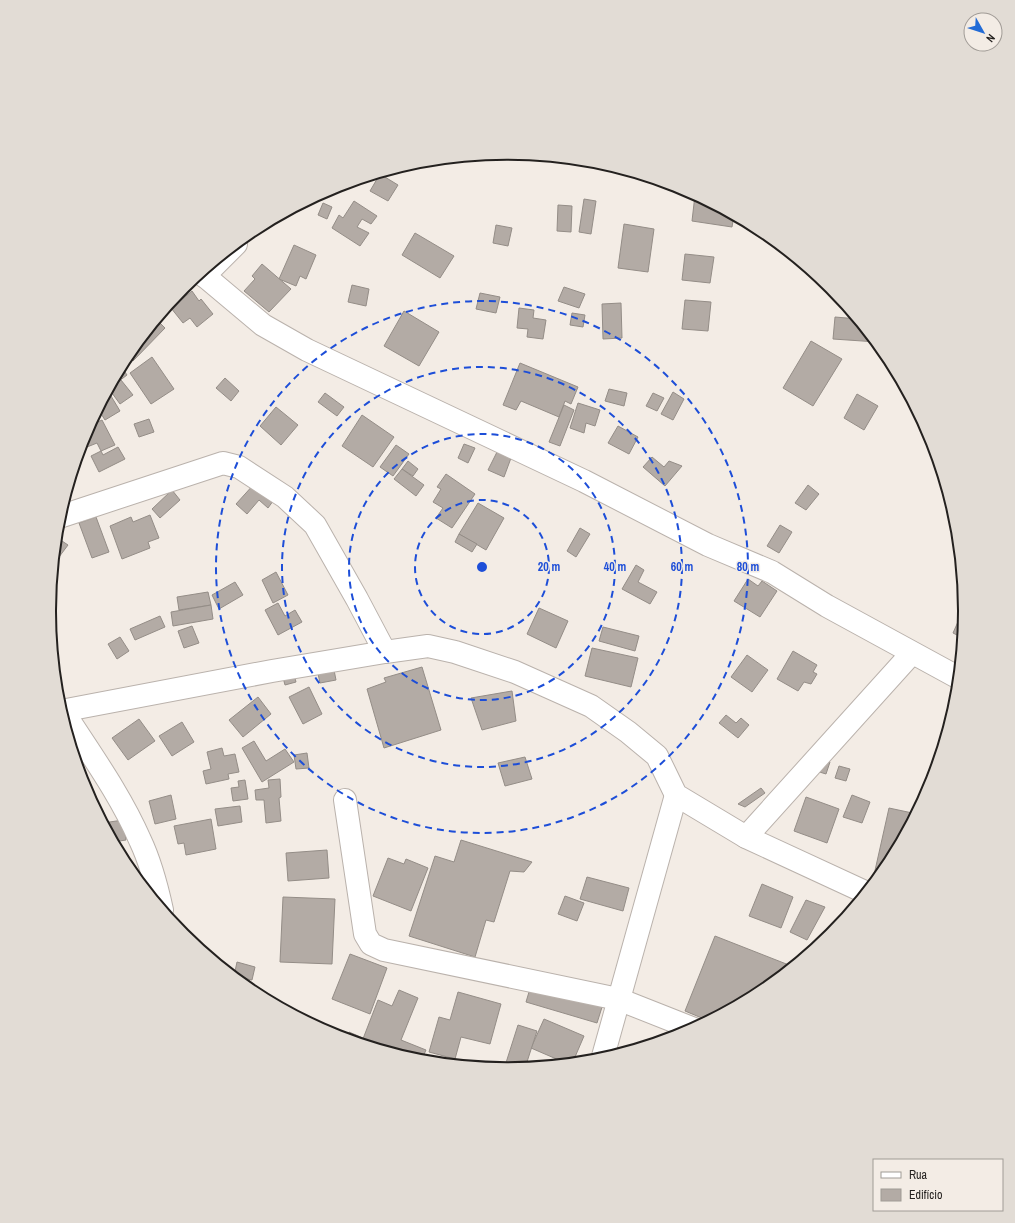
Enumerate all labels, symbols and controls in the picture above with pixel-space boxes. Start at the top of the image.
north arrow [963,12,1003,52]
text: N [983,31,998,45]
text: 20 m [538,559,560,575]
text: 40 m [604,559,626,575]
text: 60 m [671,559,693,575]
text: 80 m [737,559,759,575]
centre of rings [475,560,489,574]
legend [873,1159,1003,1211]
text: Rua [909,1167,928,1183]
text: Edifício [909,1187,942,1203]

